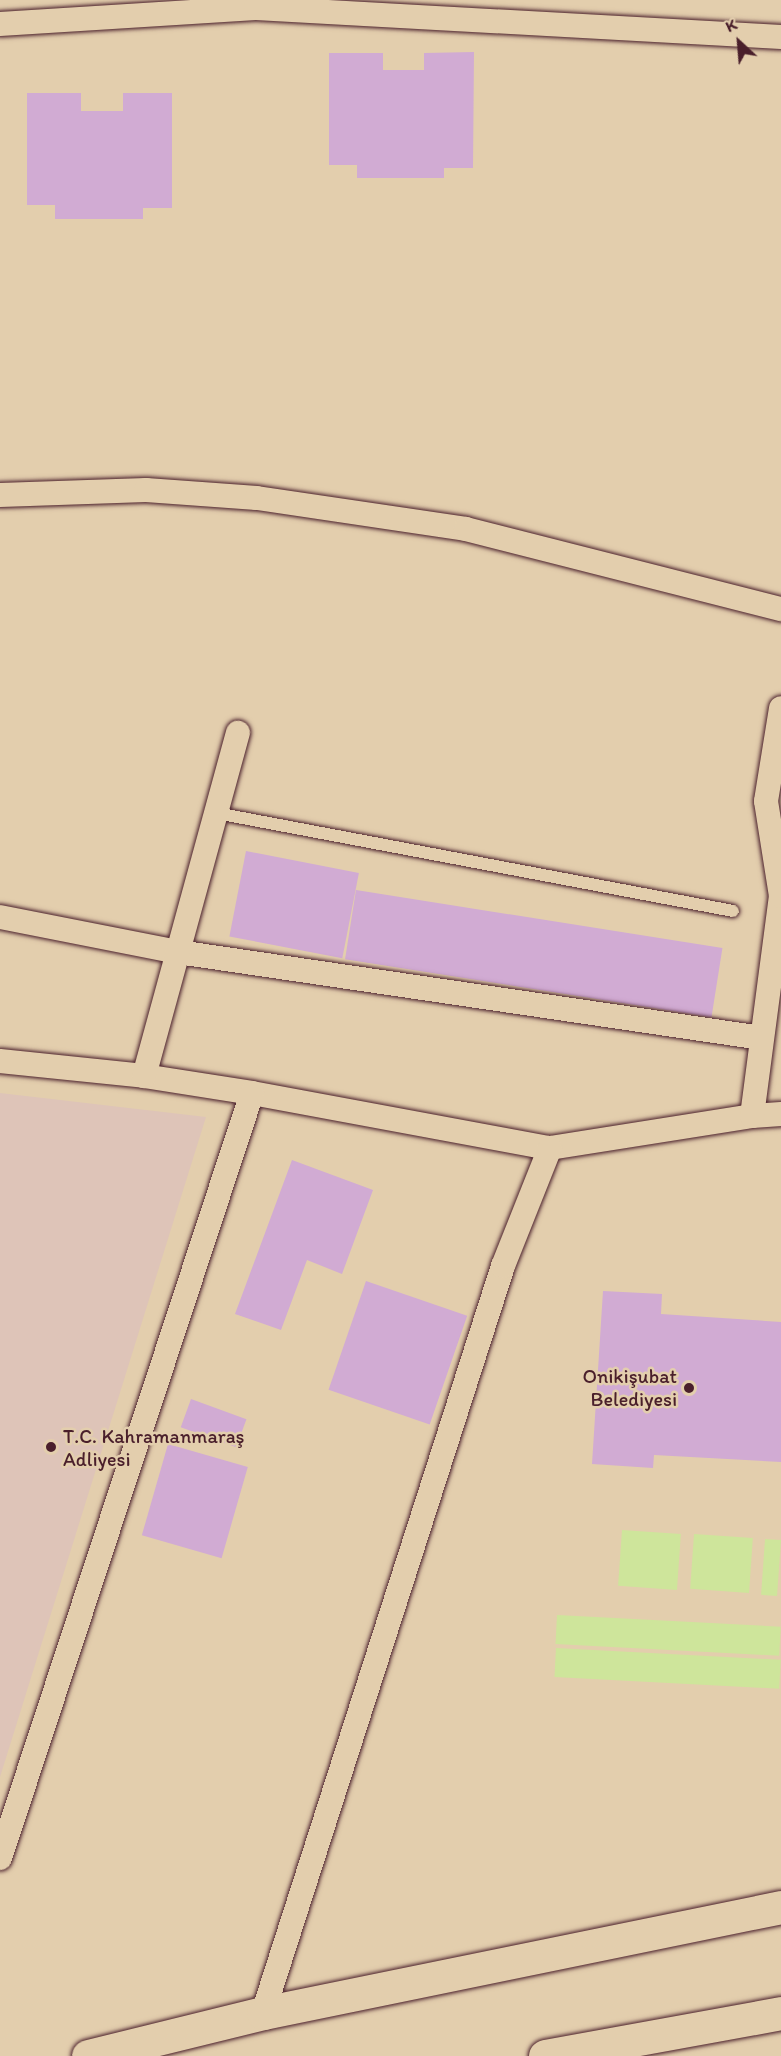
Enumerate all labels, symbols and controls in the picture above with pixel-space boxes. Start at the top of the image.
north arrow [709,12,769,72]
text: K [722,15,740,36]
place label: Onikişubat Belediyesi [582,1364,677,1411]
marker: Onikişubat Belediyesi [682,1381,696,1395]
place label: T.C. Kahramanmaraş Adliyesi [63,1424,244,1471]
marker: T.C. Kahramanmaraş Adliyesi [44,1440,58,1454]

